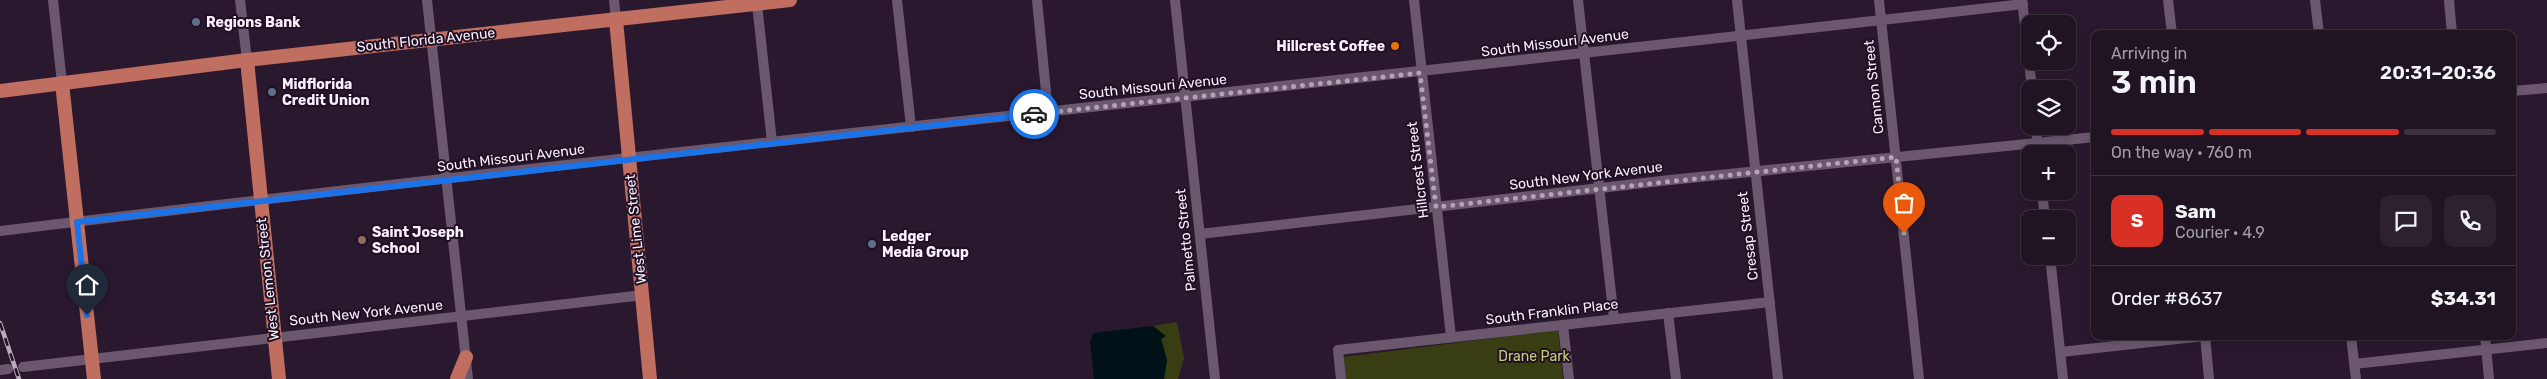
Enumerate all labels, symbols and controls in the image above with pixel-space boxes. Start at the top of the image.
place label: Regions Bank [206,14,301,31]
map controls [2021,15,2076,265]
button: locate [2021,15,2076,70]
marker: Regions Bank [190,16,202,28]
street label: South Florida Avenue [356,24,496,56]
street label: South Missouri Avenue [1480,25,1630,60]
place label: Hillcrest Coffee [1276,38,1385,55]
street label: Cannon Street [1861,39,1887,135]
marker: Hillcrest Coffee [1389,40,1401,52]
text: Arriving in [2111,44,2187,63]
text: 20:31–20:36 [2380,61,2496,84]
text: 3 min [2111,63,2197,101]
street label: South Missouri Avenue [1078,71,1228,103]
place label: Midflorida Credit Union [282,76,370,109]
button: layers [2021,80,2076,135]
marker: Midflorida Credit Union [266,86,278,98]
courier [1009,89,1059,139]
icon: car [1020,100,1048,128]
street label: Hillcrest Street [1404,120,1432,219]
street label: South Missouri Avenue [436,140,586,175]
text: On the way · 760 m [2111,143,2252,162]
button: + [2021,145,2076,200]
street label: South New York Avenue [1508,158,1664,194]
street label: West Lime Street [622,173,650,285]
pin [1883,182,1925,233]
street label: Palmetto Street [1172,187,1200,292]
icon: bag [1890,189,1918,217]
street label: Cresap Street [1734,190,1762,281]
button: chat [2380,195,2432,247]
button: phone [2444,195,2496,247]
text: Sam [2175,200,2216,223]
text: S [2131,209,2143,232]
button: − [2021,210,2076,265]
street label: West Lemon Street [253,216,283,341]
text: Courier · 4.9 [2175,223,2265,242]
place label: Saint Joseph School [372,224,464,257]
place label: Ledger Media Group [882,228,969,261]
marker: Saint Joseph School [356,234,368,246]
marker: Ledger Media Group [866,238,878,250]
pin [66,264,108,315]
icon: home [73,271,101,299]
text: Order #8637 [2111,287,2222,310]
text: $34.31 [2431,287,2496,310]
street label: South Franklin Place [1485,295,1619,329]
street label: South New York Avenue [288,296,444,330]
park label: Drane Park [1498,348,1570,365]

